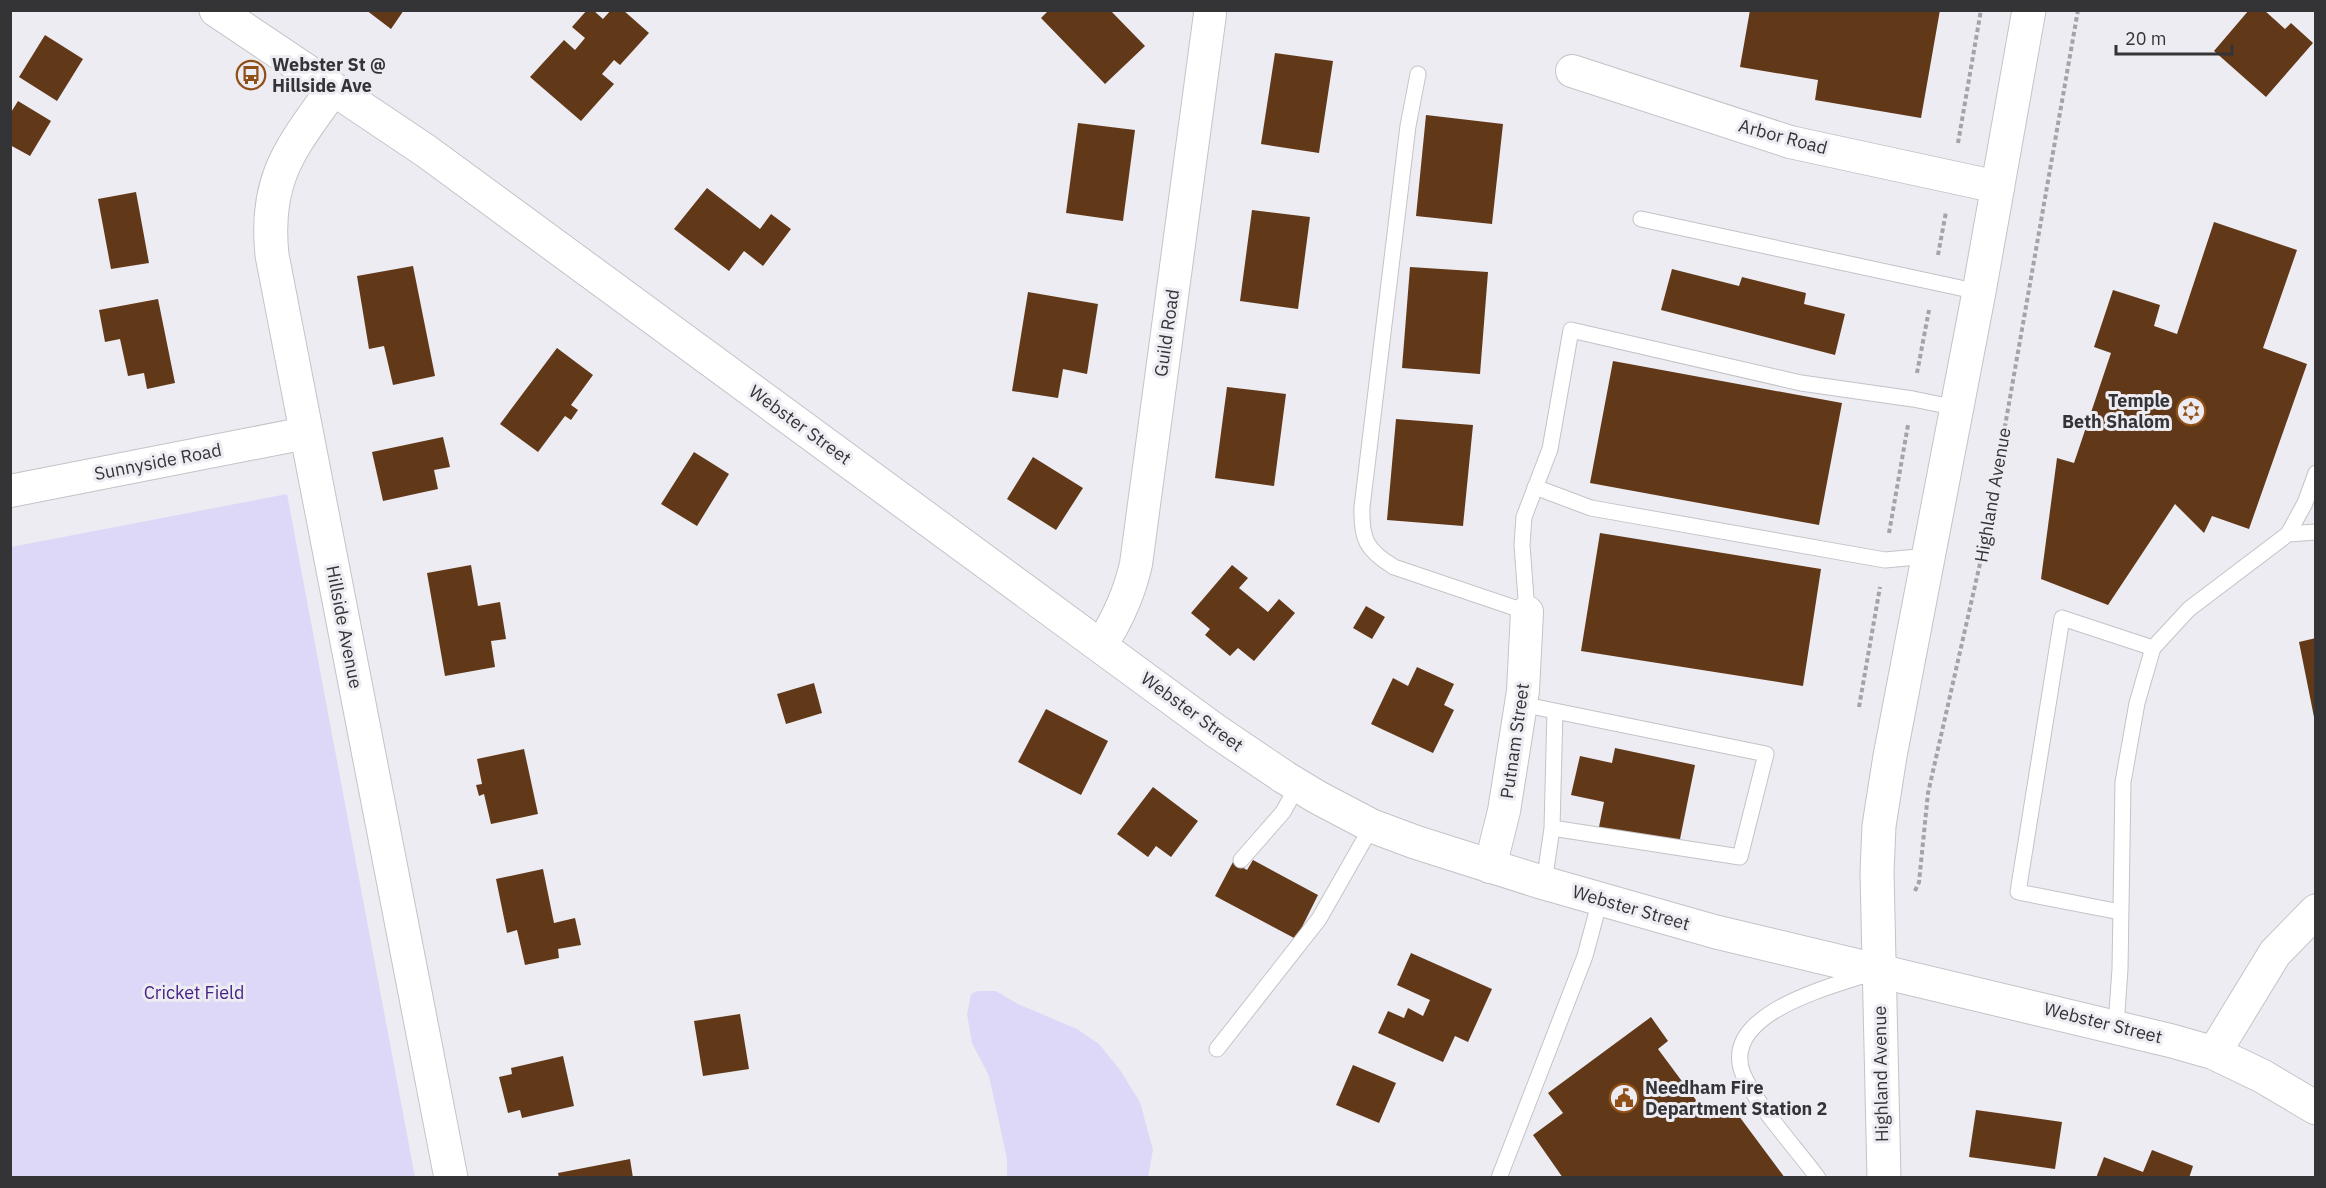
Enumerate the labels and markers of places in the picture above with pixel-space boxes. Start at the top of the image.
place label: Webster St @ Hillside Ave [272,53,386,97]
bus stop icon: Webster St @ Hillside Ave [235,59,267,91]
place label: Temple Beth Shalom [2062,389,2170,433]
synagogue icon: Temple Beth Shalom [2175,395,2207,427]
place label: Needham Fire Department Station 2 [1645,1076,1827,1120]
public building icon: Needham Fire Department Station 2 [1608,1082,1640,1114]

